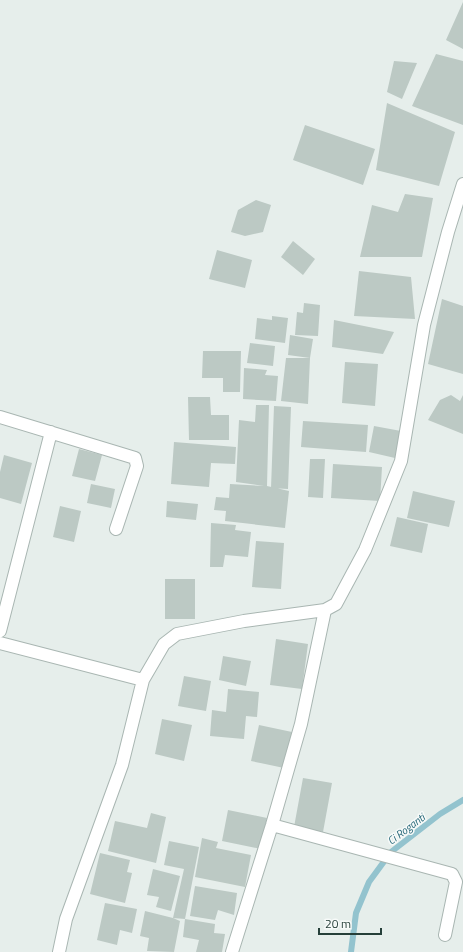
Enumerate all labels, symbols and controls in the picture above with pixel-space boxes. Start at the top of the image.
water label: Ci Roganti [384,808,430,849]
scale bar [319,910,381,936]
text: 20 m [325,914,351,933]

